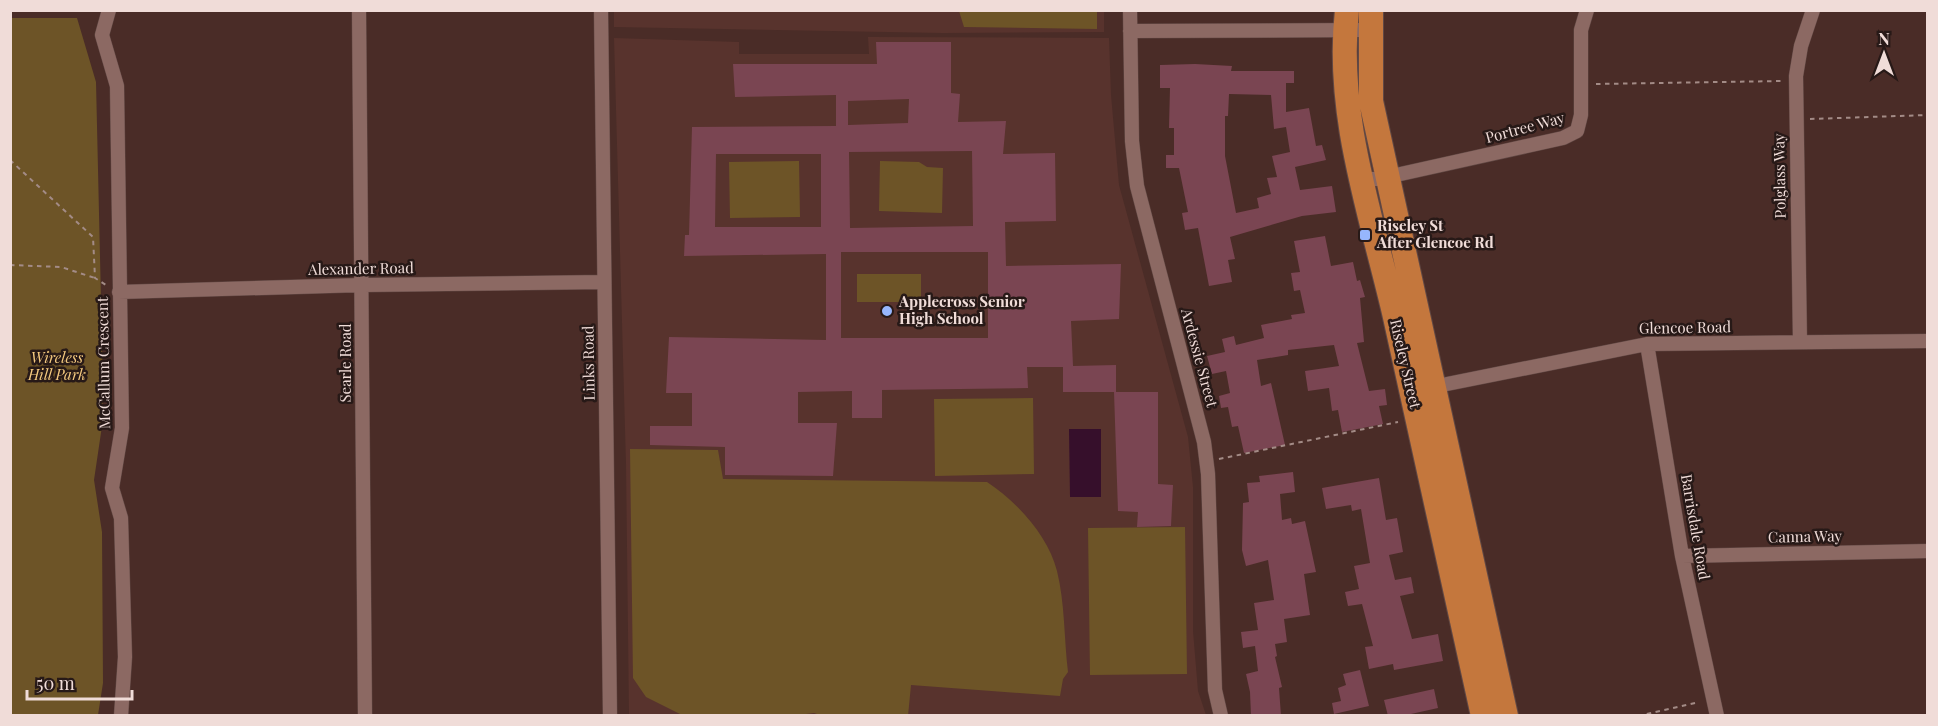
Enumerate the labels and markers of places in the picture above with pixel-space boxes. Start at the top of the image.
place label: Riseley St After Glencoe Rd [1376,215,1494,252]
marker: Riseley St After Glencoe Rd [1358,228,1372,242]
place label: Applecross Senior High School [898,291,1025,328]
marker: Applecross Senior High School [880,304,894,318]

